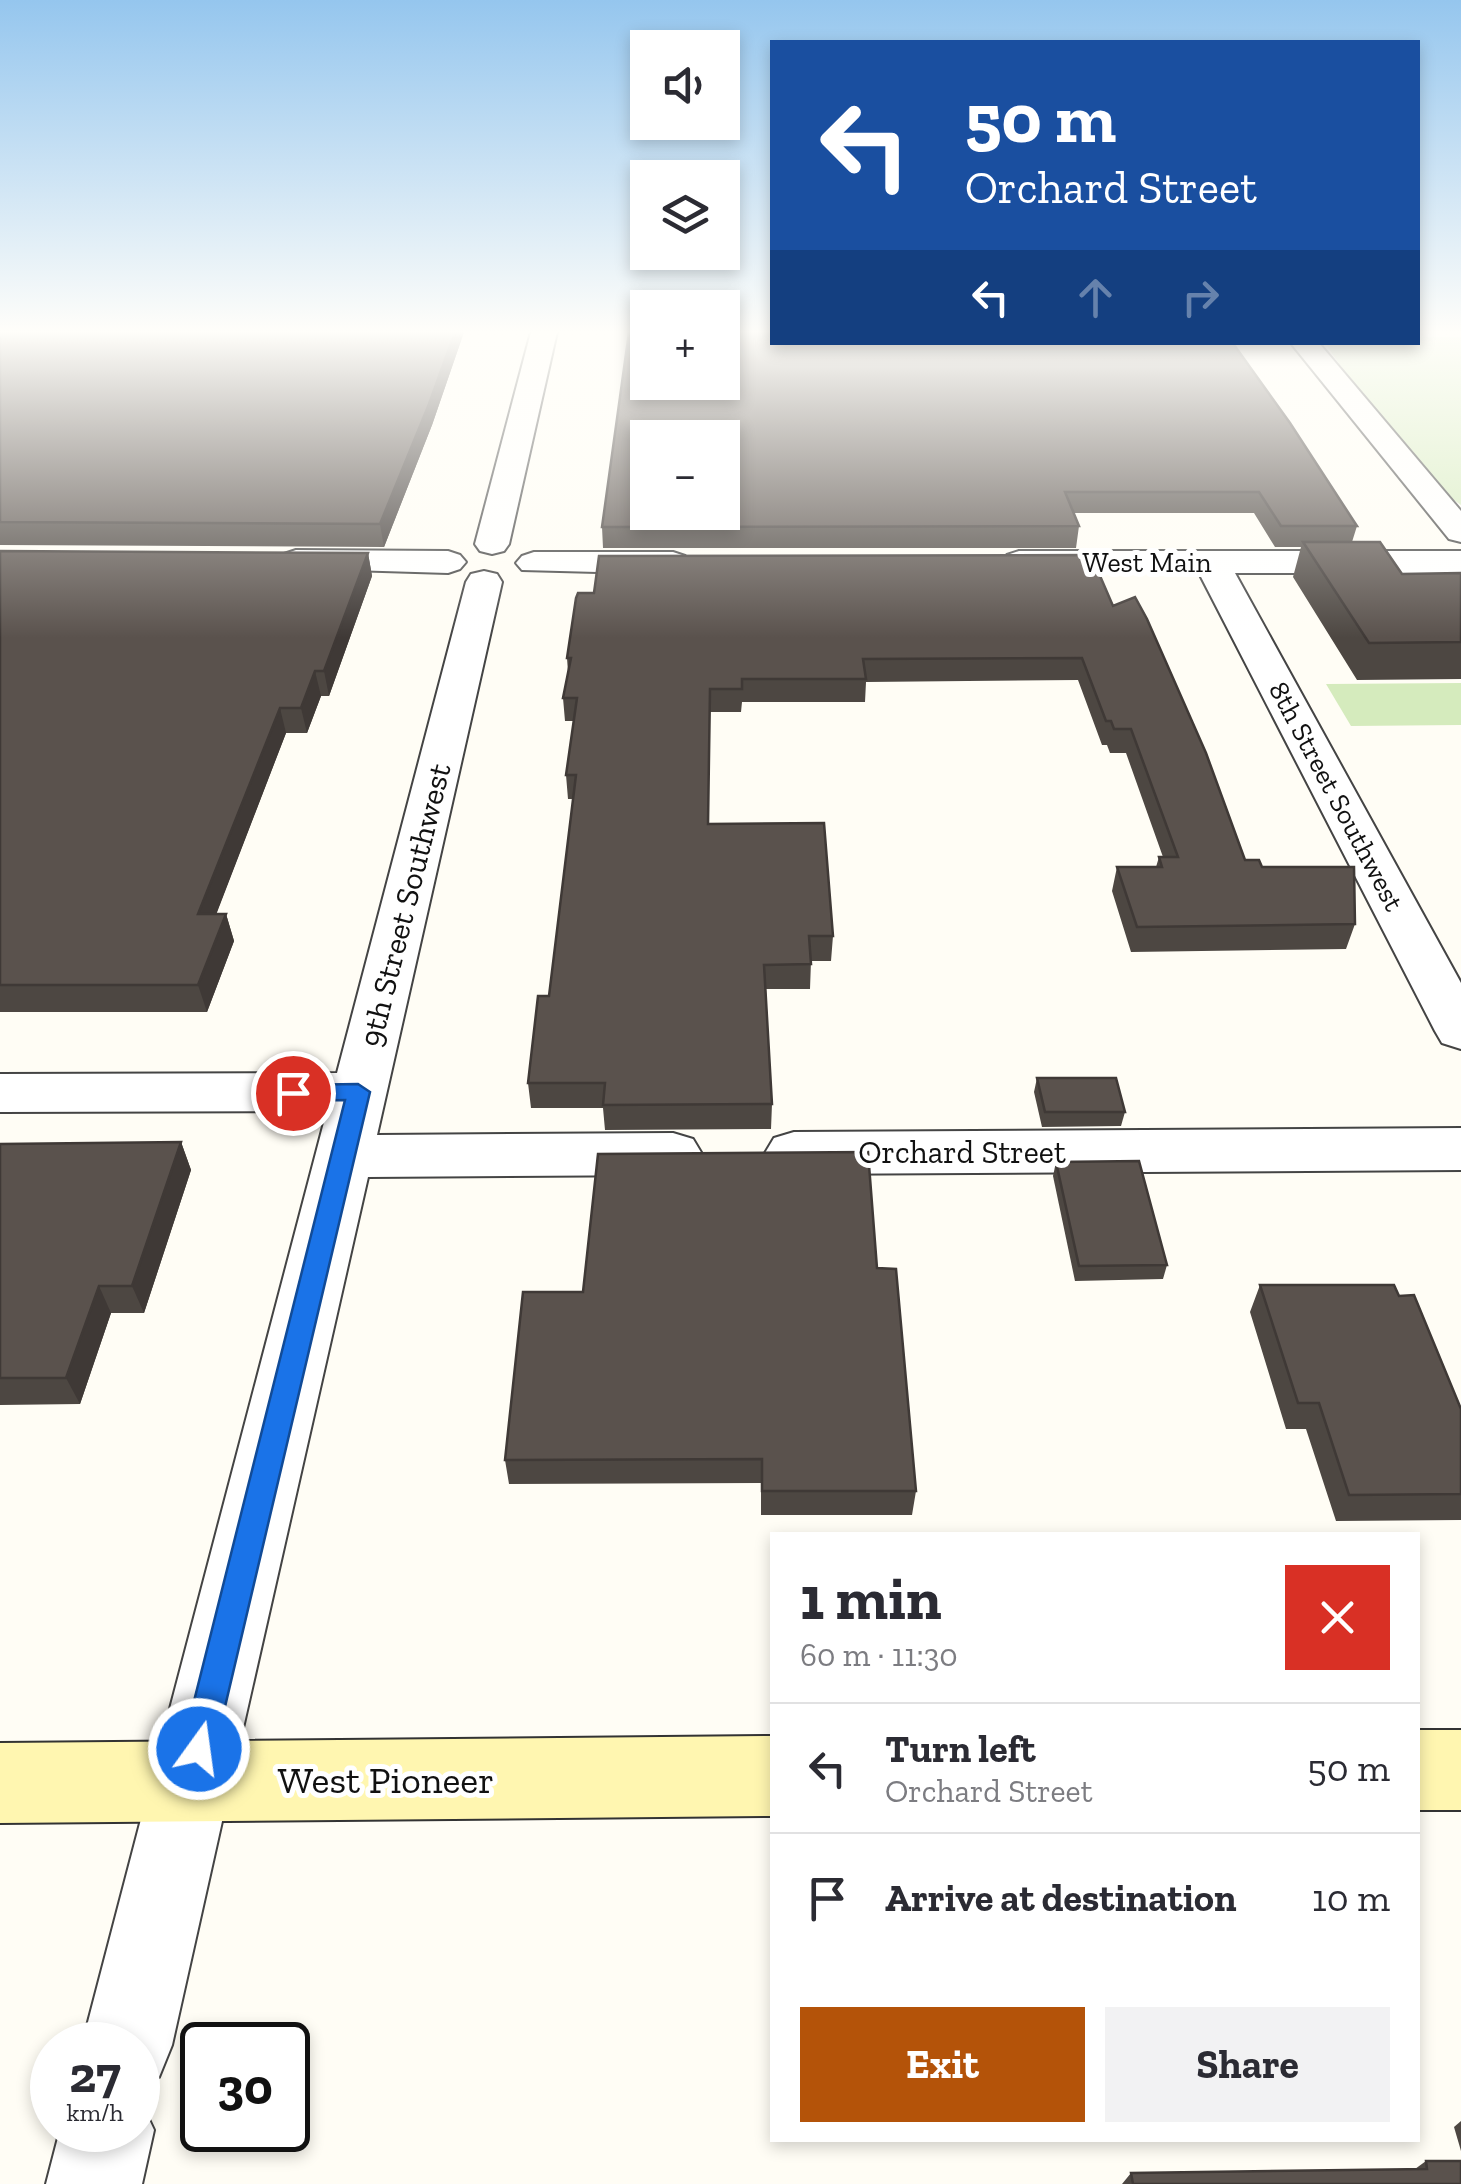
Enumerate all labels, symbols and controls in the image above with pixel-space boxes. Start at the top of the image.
map controls [630,30,740,530]
button: sound [630,30,740,140]
text: 50 m [965,76,1116,160]
icon: left [800,80,930,210]
button: layers [630,160,740,270]
text: Orchard Street [965,161,1257,215]
icon: left [963,270,1018,325]
icon: ahead [1068,270,1123,325]
icon: right [1173,270,1228,325]
button: + [630,290,740,400]
button: − [630,420,740,530]
street label: West Main [1083,546,1211,579]
street label: 8th Street Southwest [1262,676,1411,917]
street label: 9th Street Southwest [351,759,459,1051]
pin [251,1051,336,1136]
icon: arrive [266,1066,321,1121]
street label: Orchard Street [858,1133,1066,1171]
text: 1 min [800,1562,942,1634]
button: close [1285,1565,1390,1670]
text: 60 m · 11:30 [800,1636,958,1674]
position arrow [147,1697,251,1801]
text: Turn left [885,1726,1036,1772]
icon: left [800,1741,855,1796]
text: 50 m [1307,1745,1390,1791]
street label: West Pioneer [278,1757,494,1803]
text: Orchard Street [885,1772,1093,1810]
icon: arrive [800,1871,855,1926]
text: Arrive at destination [885,1875,1236,1921]
text: 10 m [1312,1875,1390,1921]
button: Exit [800,2007,1085,2122]
button: Share [1105,2007,1390,2122]
speed limit sign: 30 [180,2022,310,2152]
text: 27 [69,2045,121,2105]
text: km/h [66,2097,124,2127]

